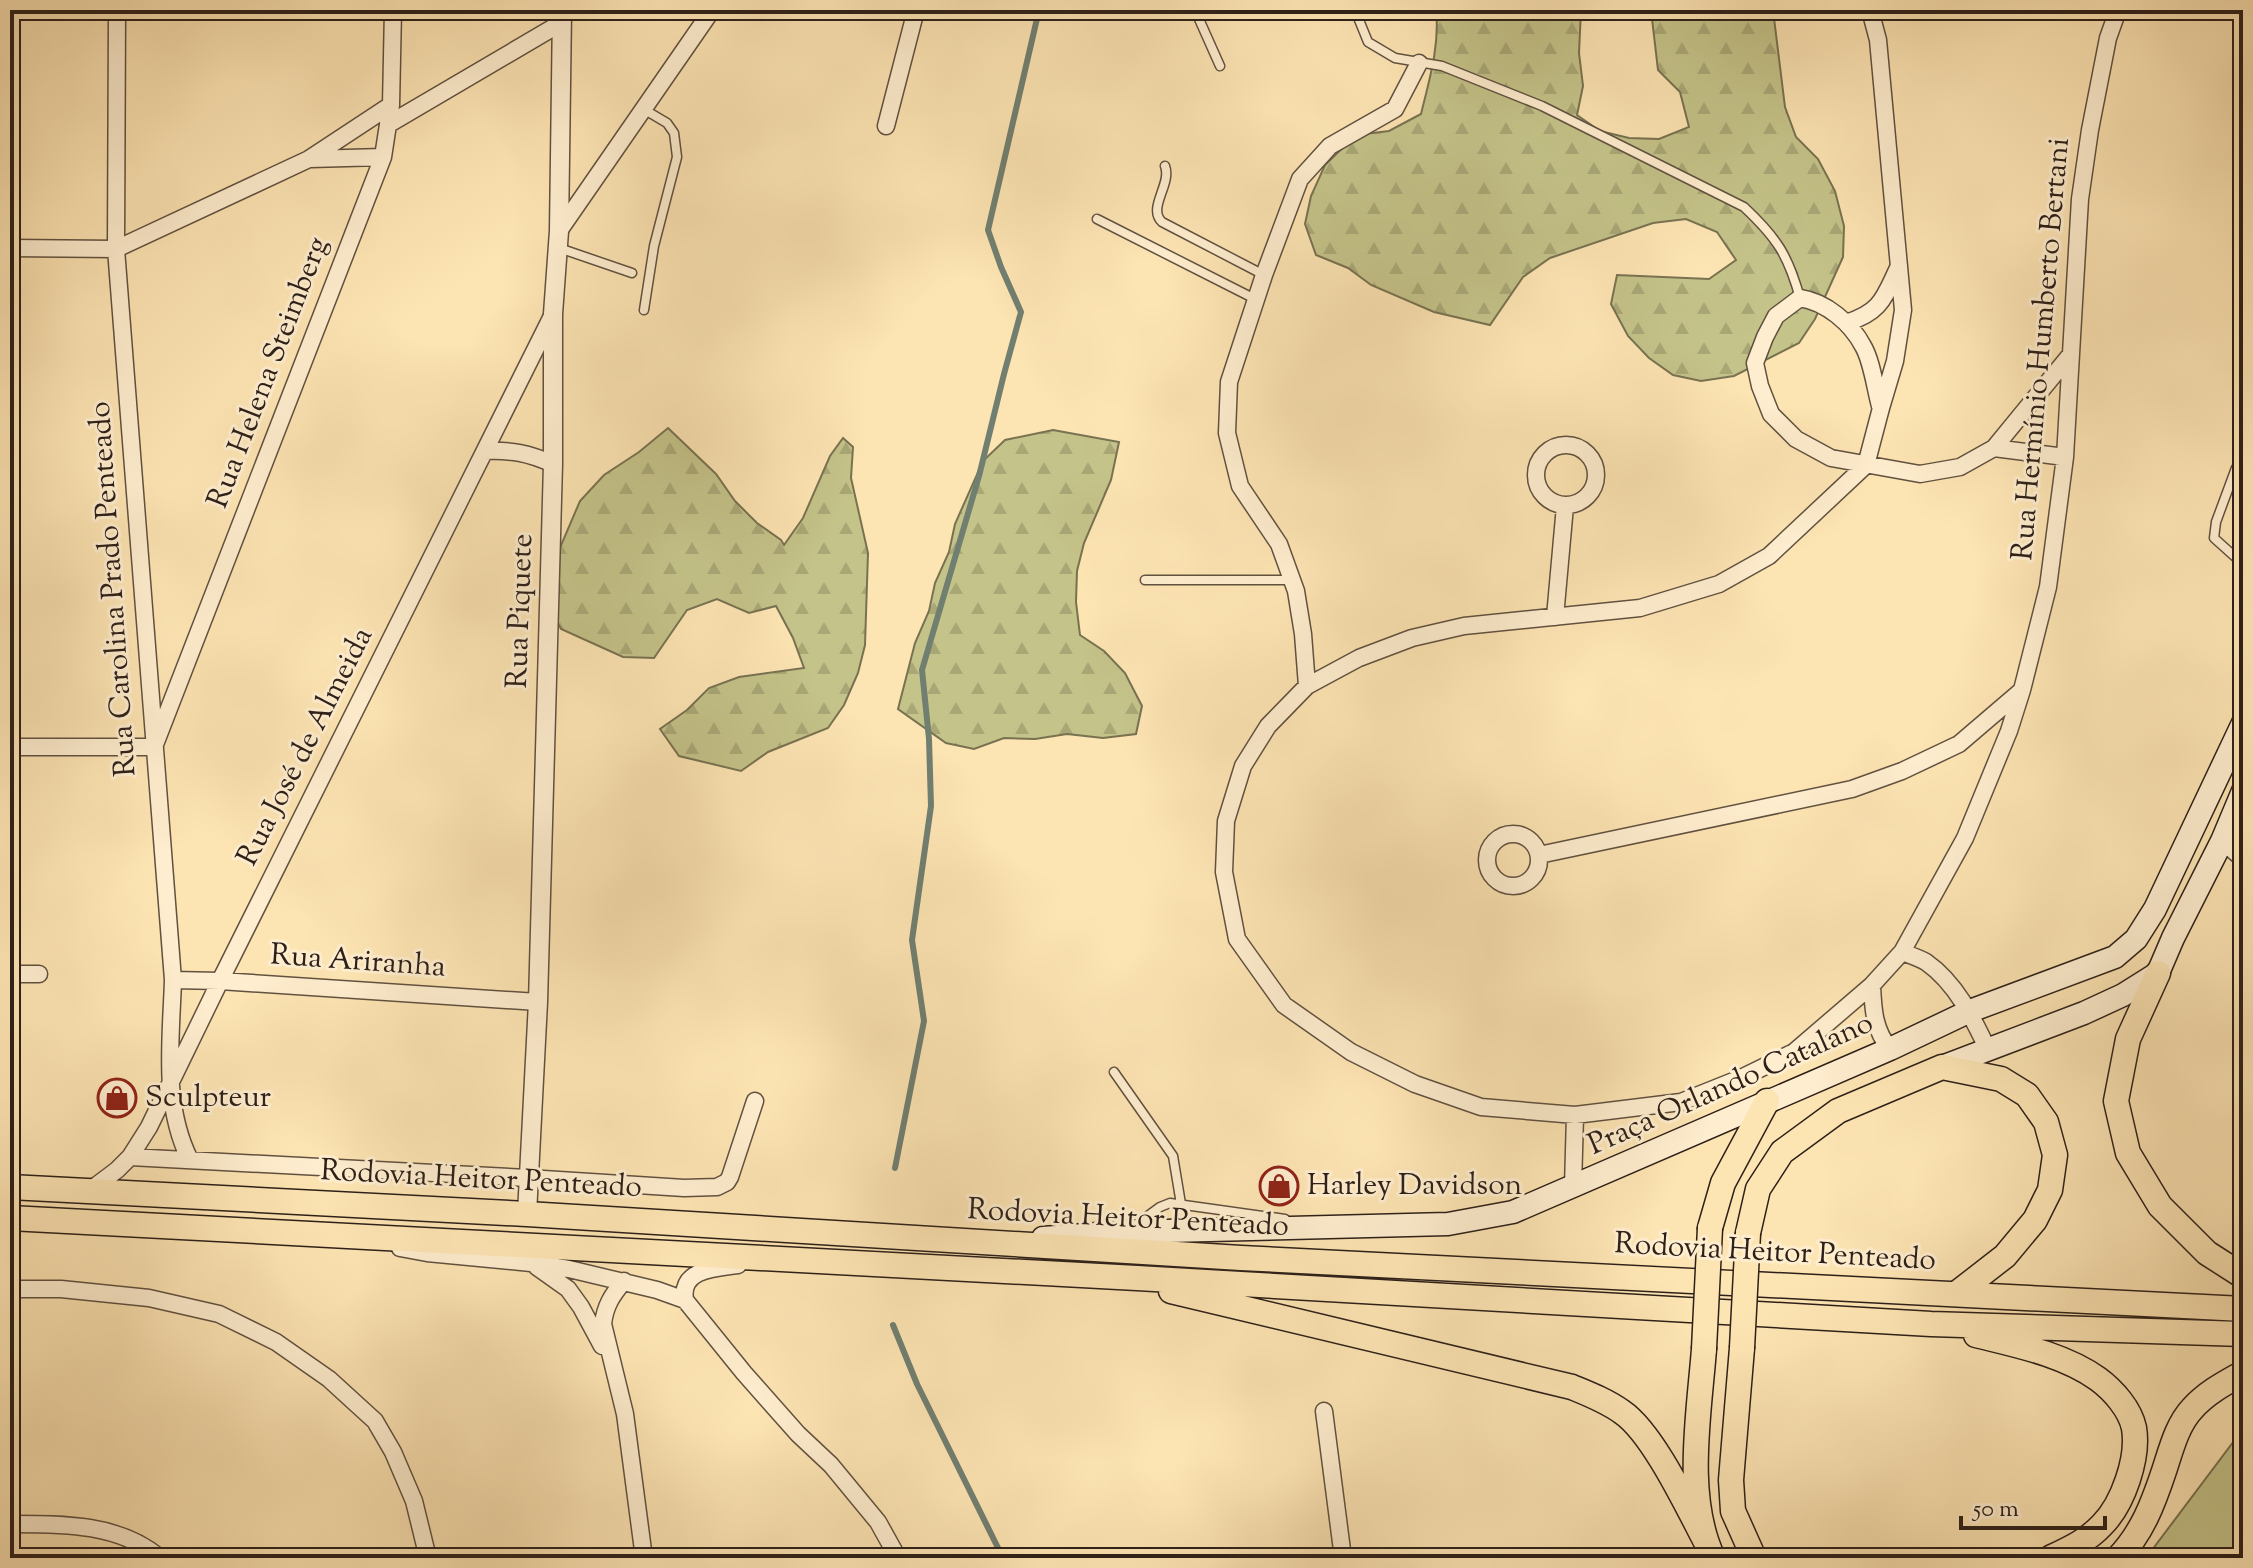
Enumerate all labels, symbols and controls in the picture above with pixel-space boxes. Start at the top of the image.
street label: Rua Hermínio Humberto Bertani [2002,136,2082,562]
street label: Rua Helena Steimberg [197,231,341,515]
street label: Rua Carolina Prado Penteado [79,400,149,778]
street label: Rua Piquete [497,533,545,689]
street label: Rua José de Almeida [227,620,385,874]
street label: Rua Ariranha [269,934,447,990]
street label: Praça Orlando Catalano [1582,1003,1880,1167]
shop icon: Sculpteur [96,1077,138,1119]
place label: Sculpteur [145,1077,271,1120]
street label: Rodovia Heitor Penteado [319,1150,643,1210]
shop icon: Harley Davidson [1258,1165,1300,1207]
place label: Harley Davidson [1307,1165,1523,1208]
street label: Rodovia Heitor Penteado [966,1189,1290,1249]
street label: Rodovia Heitor Penteado [1613,1223,1937,1283]
scale bar [1961,1480,2105,1530]
text: 50 m [1971,1493,2019,1527]

